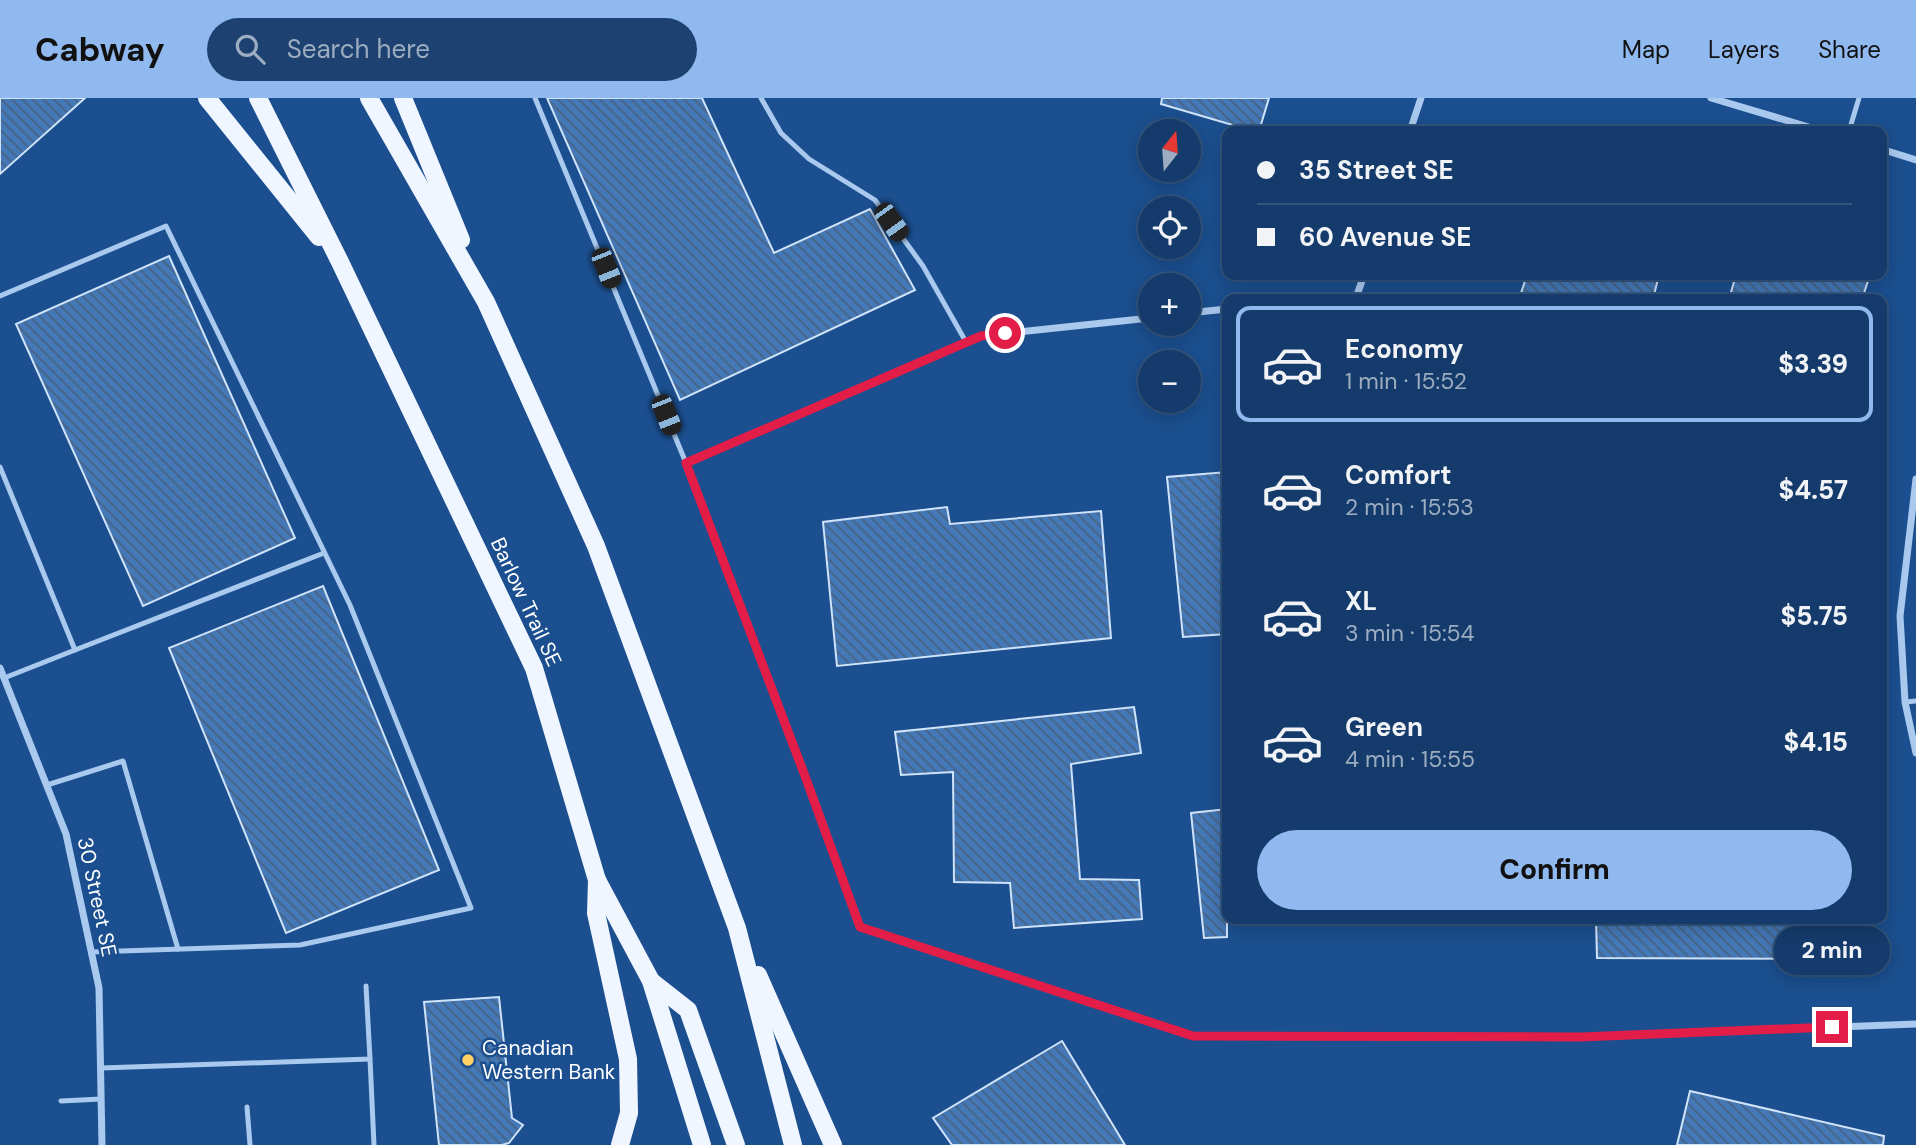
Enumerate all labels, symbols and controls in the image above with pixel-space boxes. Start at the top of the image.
search box [207,18,697,81]
text: Cabway [35,28,165,71]
icon: search [231,30,269,68]
text: Search here [287,32,430,66]
text: Map [1622,34,1670,65]
text: Layers [1708,34,1780,65]
text: Share [1818,34,1881,65]
north arrow [1138,119,1200,182]
map controls [1138,119,1201,413]
text: 35 Street SE [1299,153,1454,187]
button: locate [1138,196,1201,259]
car [871,199,912,245]
text: 60 Avenue SE [1299,220,1471,254]
car [589,245,624,291]
button: + [1138,273,1201,336]
route start [989,317,1021,349]
text: Economy [1345,332,1463,366]
icon: car [1261,333,1324,396]
text: $3.39 [1778,347,1848,381]
button: − [1138,350,1201,413]
text: 1 min · 15:52 [1345,366,1467,396]
car [649,392,684,438]
text: Comfort [1345,458,1451,492]
icon: car [1261,459,1324,522]
text: $4.57 [1779,473,1848,507]
text: 2 min · 15:53 [1345,492,1474,522]
street label: Barlow Trail SE [484,533,568,671]
text: XL [1345,584,1377,618]
icon: car [1261,585,1324,648]
text: $5.75 [1781,599,1848,633]
text: 3 min · 15:54 [1345,618,1475,648]
text: Green [1345,710,1423,744]
icon: car [1261,711,1324,774]
text: $4.15 [1784,725,1848,759]
text: 4 min · 15:55 [1345,744,1475,774]
button: Confirm [1257,830,1852,910]
street label: 30 Street SE [71,835,123,959]
callout: 2 min [1774,926,1890,974]
text: 2 min [1801,935,1863,965]
route end [1816,1011,1848,1043]
place label: Canadian Western Bank [482,1034,616,1086]
marker: Canadian Western Bank [460,1052,476,1068]

